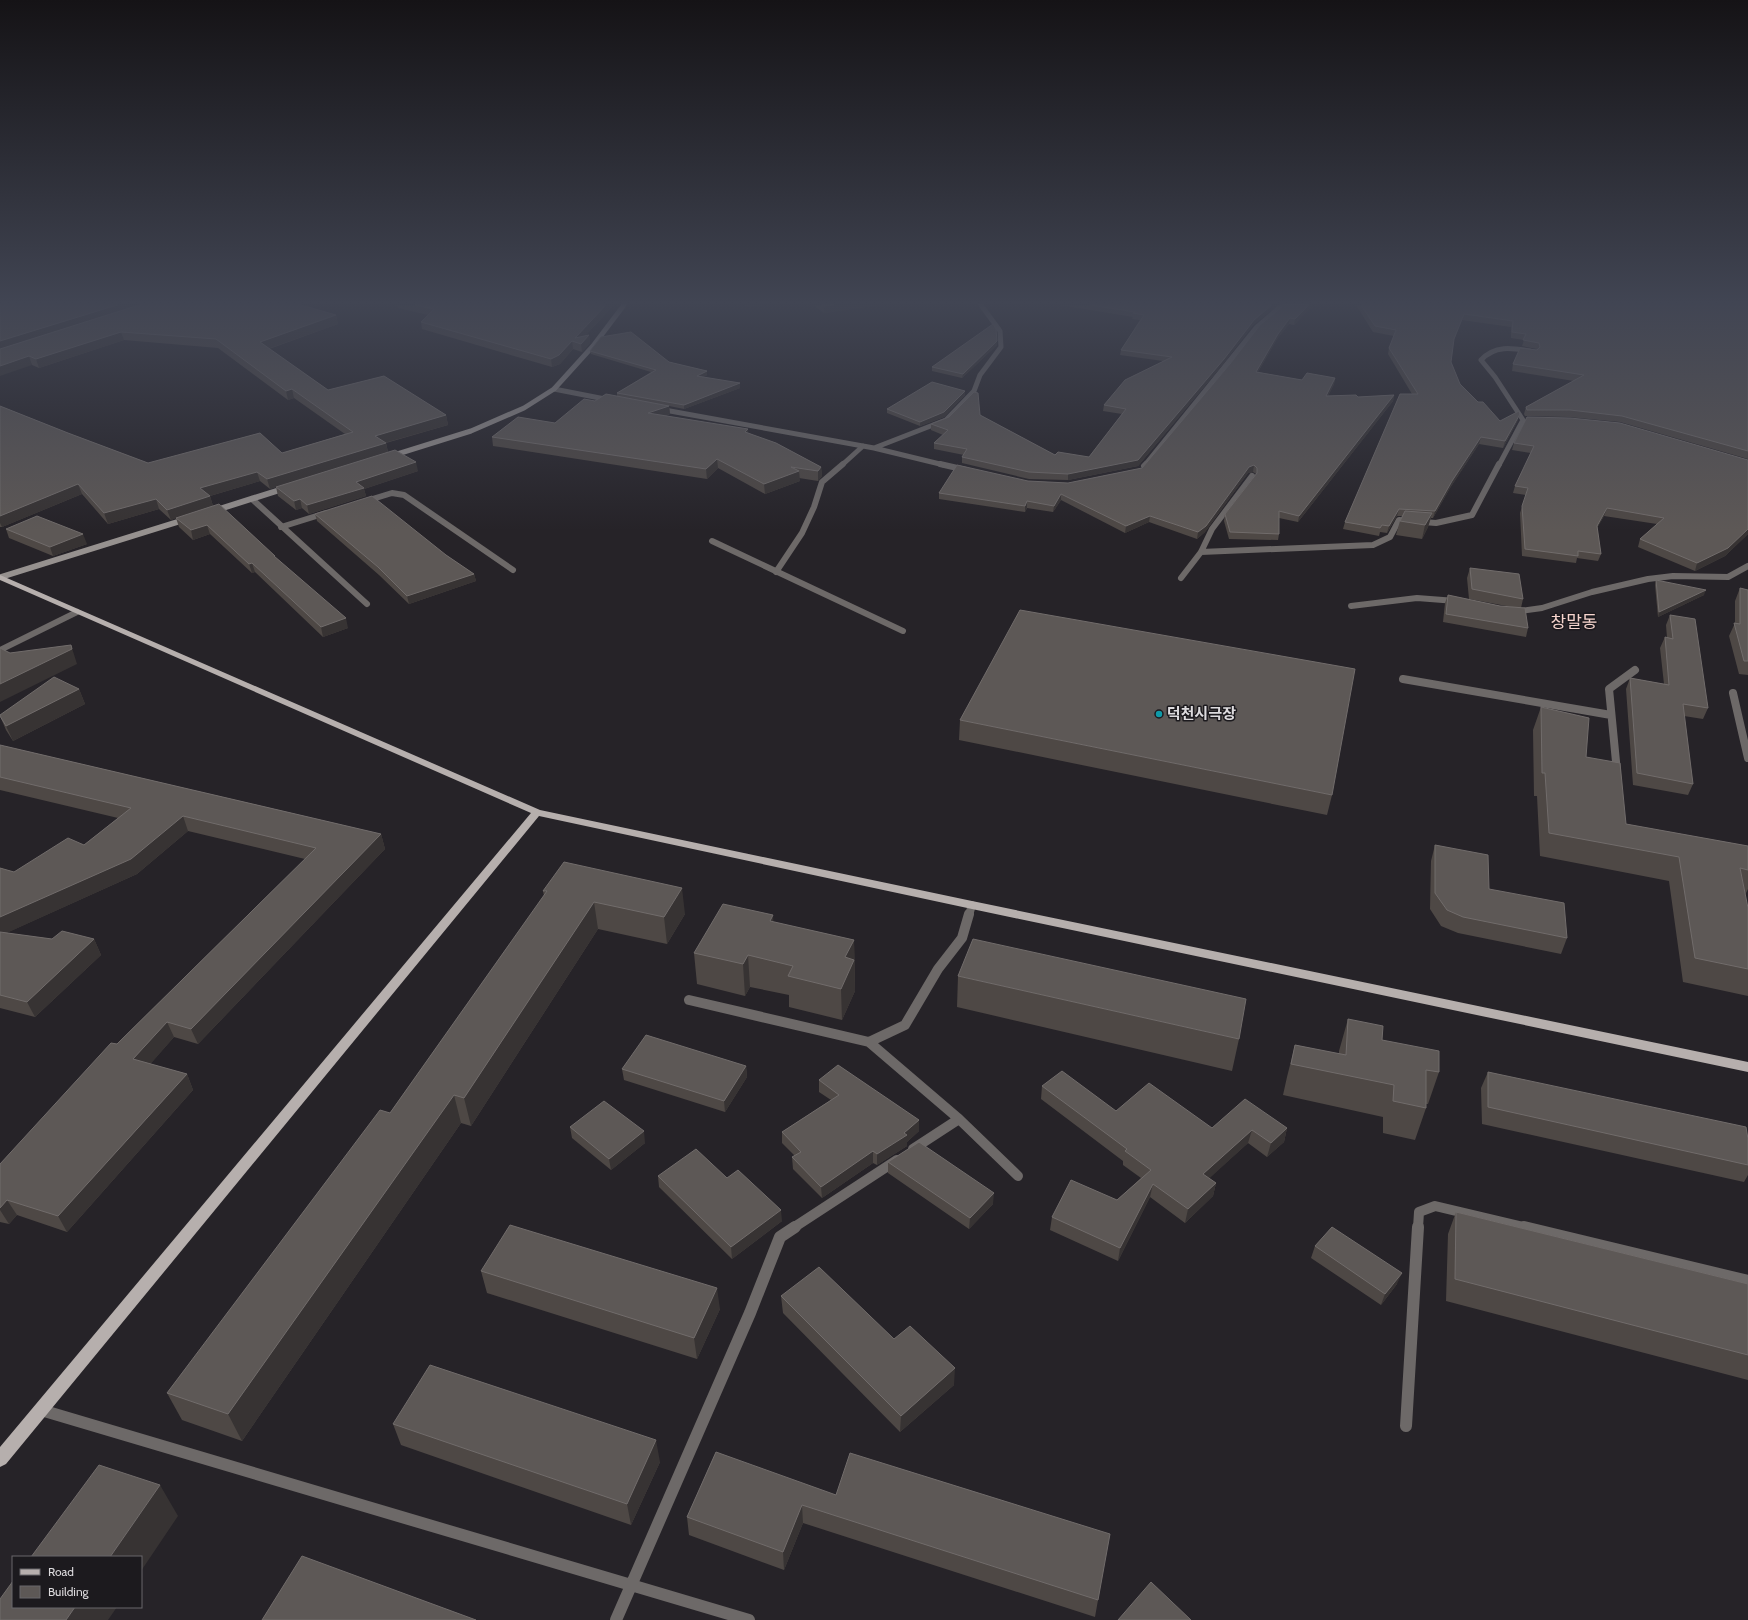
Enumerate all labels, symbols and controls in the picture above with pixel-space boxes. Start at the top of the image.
district label: 창말동 [1551,612,1597,632]
place label: 덕천시극장 [1167,705,1236,723]
marker: 덕천시극장 [1154,709,1164,719]
legend [12,1556,142,1608]
text: Road [48,1564,74,1579]
text: Building [48,1584,90,1599]

